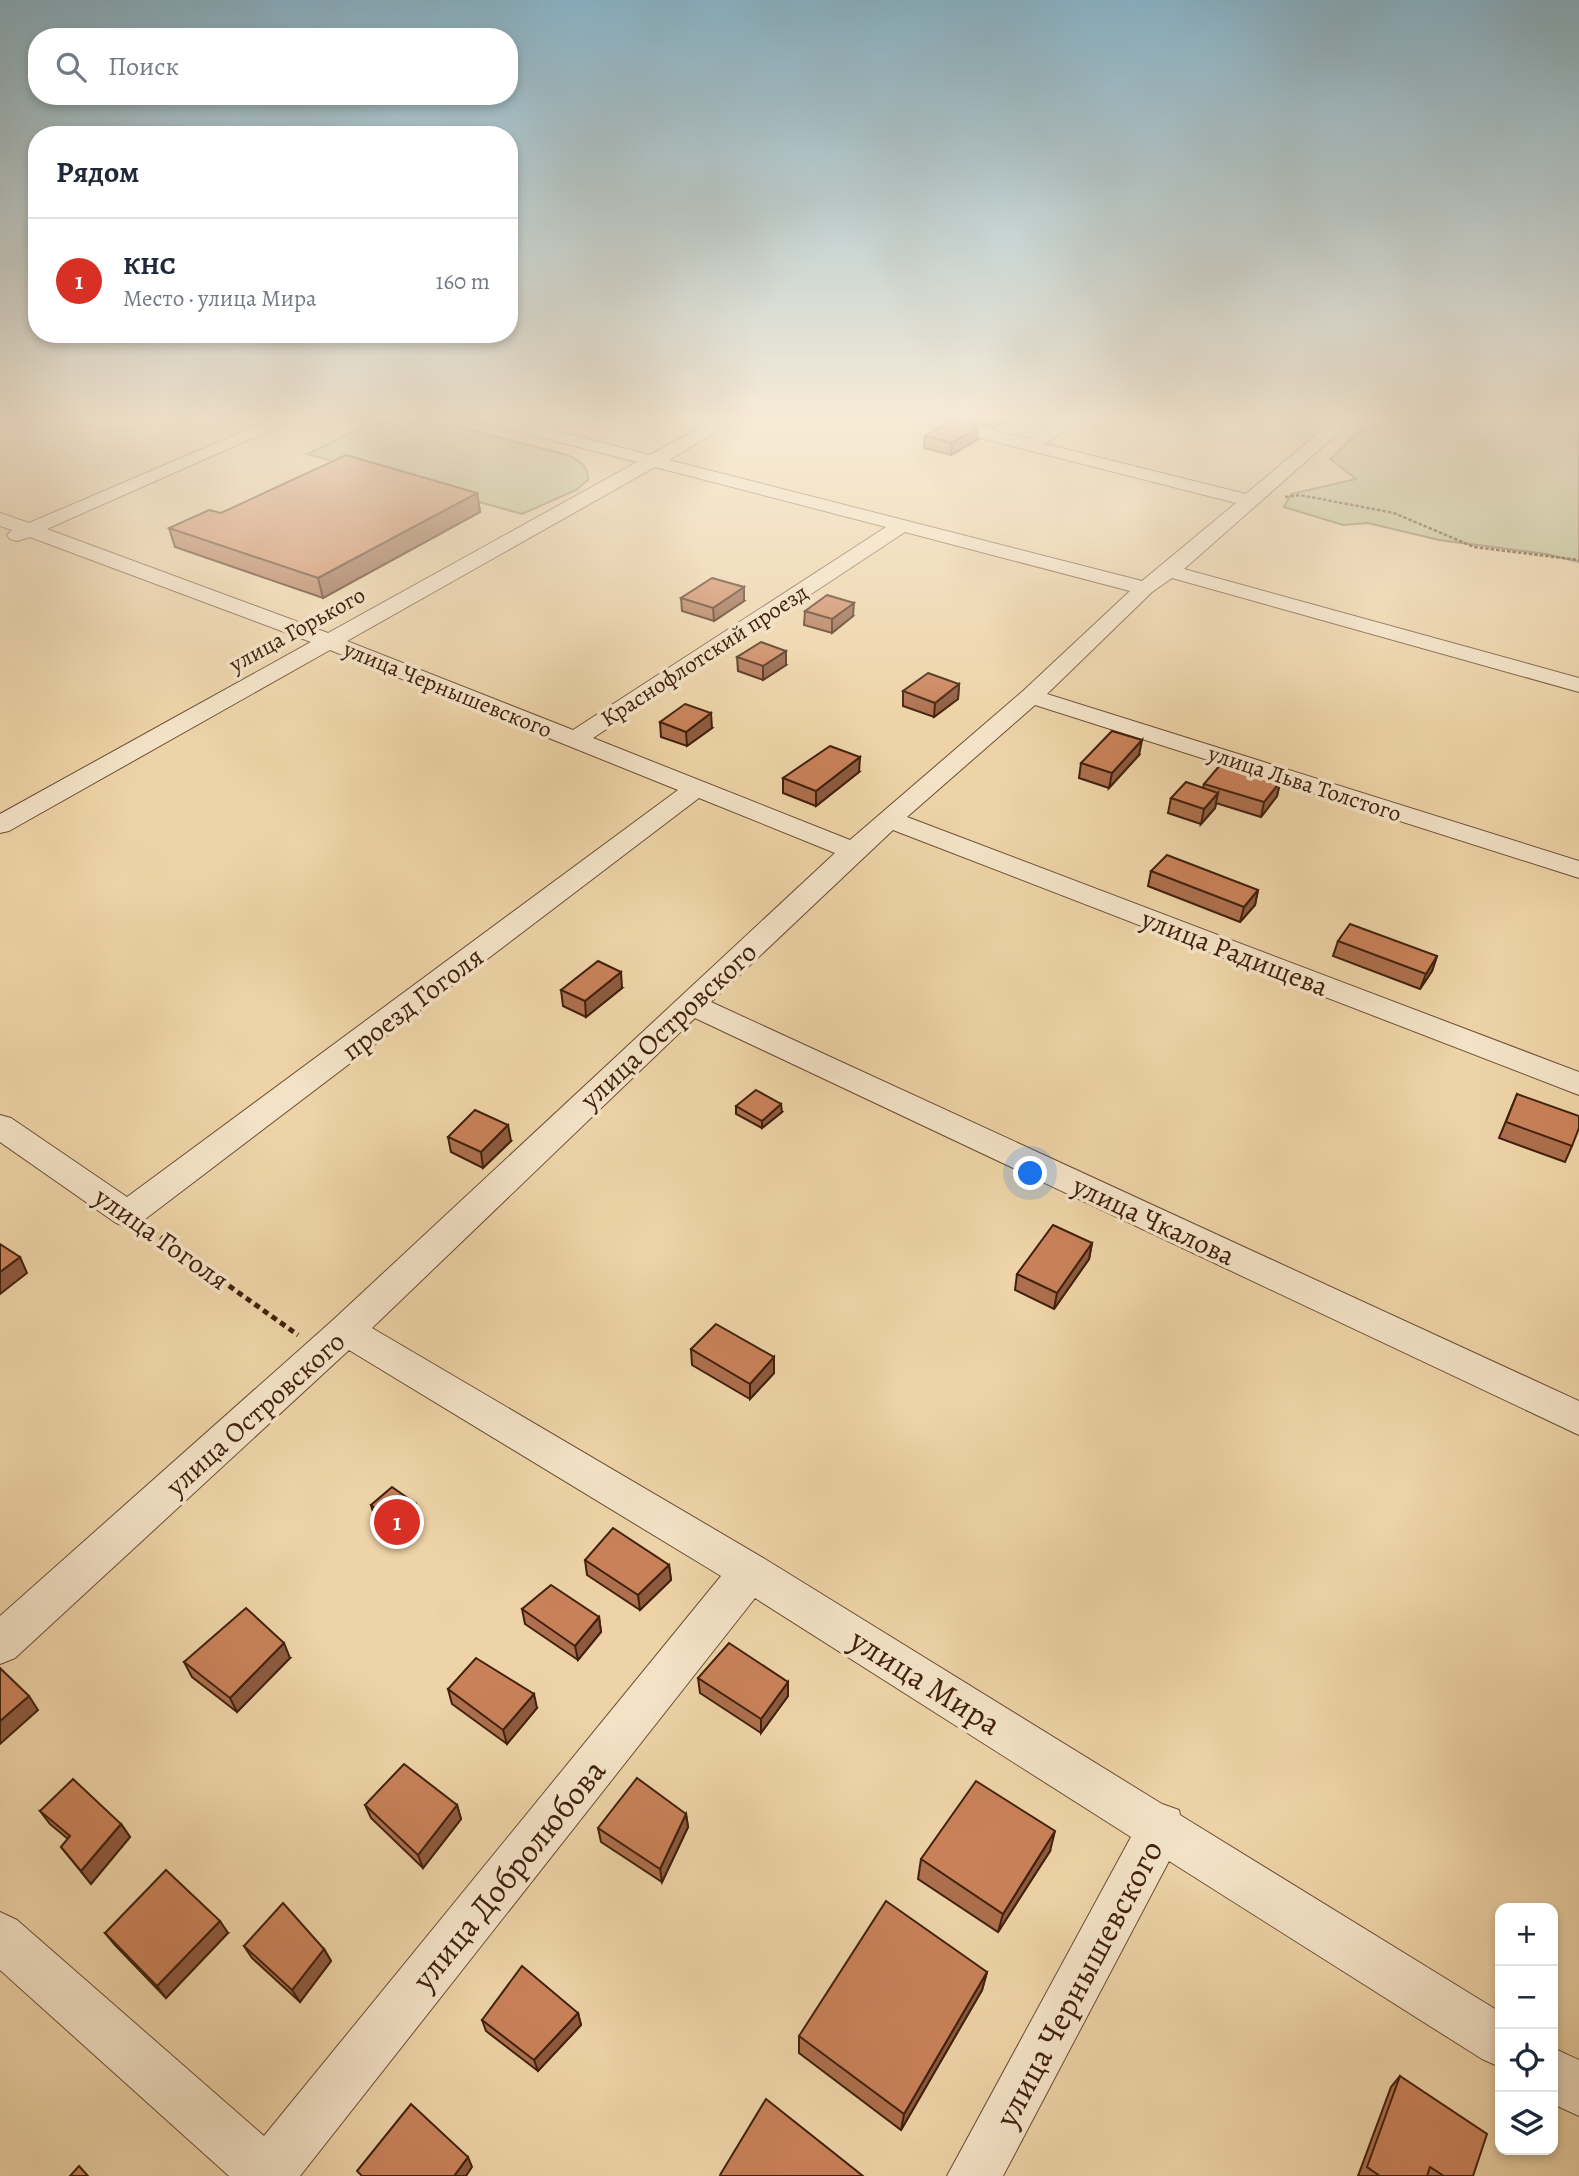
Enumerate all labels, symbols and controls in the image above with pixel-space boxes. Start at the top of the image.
search box [28,28,518,105]
icon: search [52,48,90,86]
text: Поиск [108,49,179,84]
text: Рядом [56,152,139,192]
text: КНС [123,248,176,283]
text: 1 [75,266,83,297]
text: 160 m [436,266,490,297]
text: Место · улица Мира [123,283,317,314]
street label: Краснофлотский проезд [595,577,814,734]
street label: улица Горького [223,579,371,680]
street label: улица Чернышевского [338,633,557,745]
street label: улица Льва Толстого [1203,737,1405,829]
street label: улица Радищева [1135,900,1333,1006]
street label: улица Островского [571,934,765,1118]
street label: проезд Гоголя [334,938,491,1070]
your location [1013,1156,1047,1190]
street label: улица Чкалова [1065,1166,1241,1275]
street label: улица Гоголя [86,1178,236,1299]
street label: улица Островского [157,1323,354,1505]
pin: 1 [374,1496,420,1548]
street label: улица Мира [841,1617,1011,1746]
street label: улица Добролюбова [400,1749,616,2000]
street label: улица Чернышевского [983,1832,1173,2136]
map controls [1495,1903,1558,2155]
button: + [1495,1903,1558,1966]
button: − [1495,1966,1558,2029]
button: locate [1495,2029,1558,2092]
button: layers [1495,2092,1558,2155]

